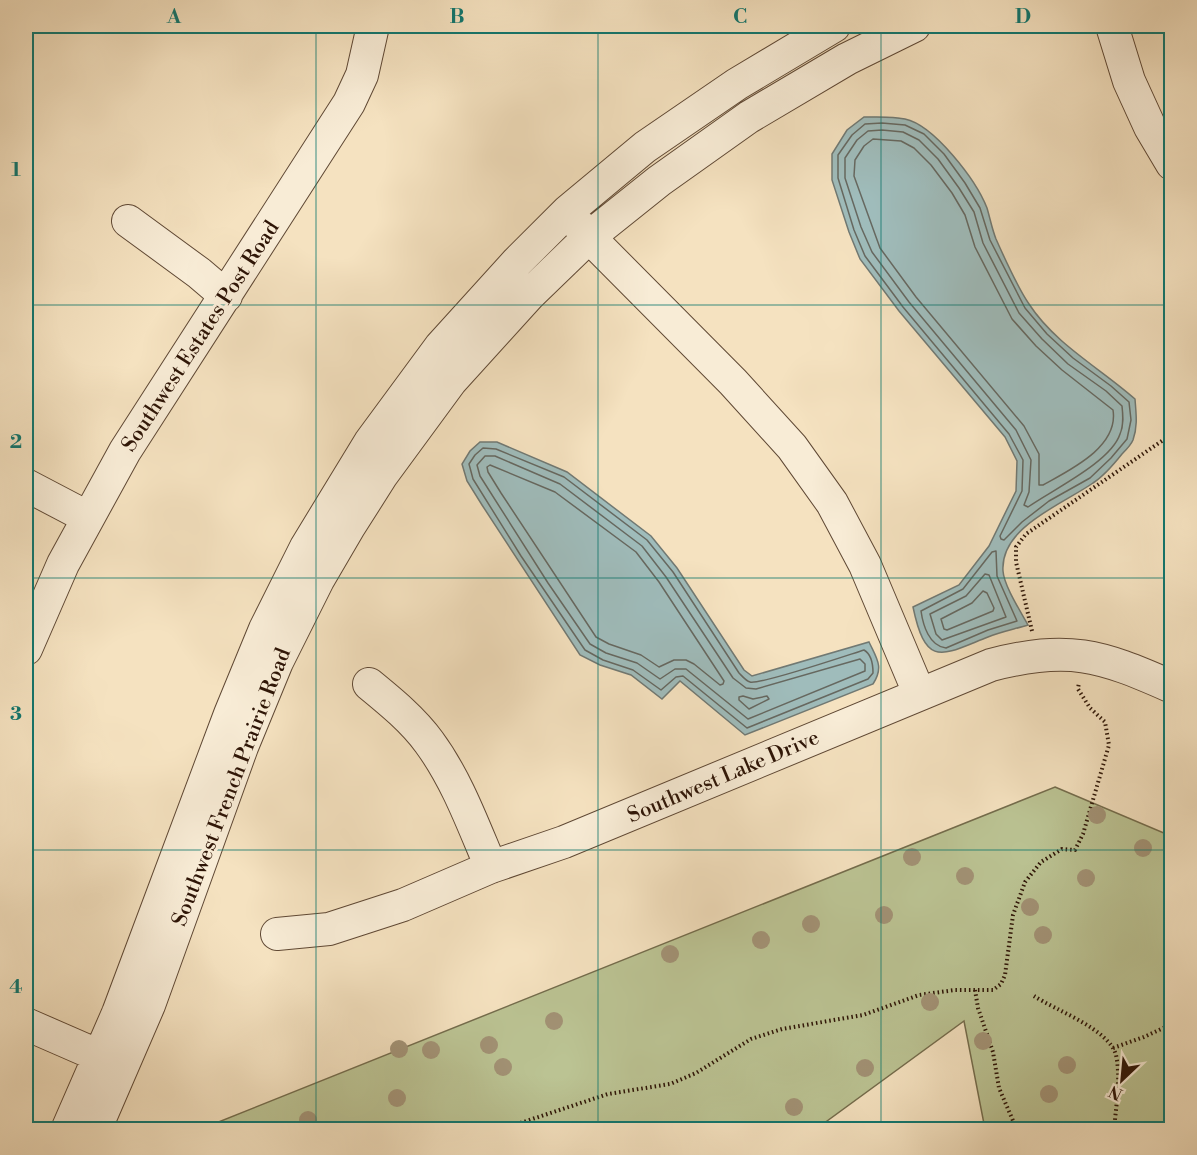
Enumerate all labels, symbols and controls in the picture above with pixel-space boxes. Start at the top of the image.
text: A [166,5,182,30]
text: B [449,5,465,30]
text: C [733,5,747,30]
text: D [1015,5,1031,30]
text: 1 [11,158,21,183]
street label: Southwest Estates Post Road [116,216,285,457]
text: 2 [10,430,22,455]
street label: Southwest French Prairie Road [167,645,297,930]
text: 3 [10,702,22,727]
street label: Southwest Lake Drive [624,725,823,829]
text: 4 [9,975,23,1000]
north arrow [1092,1050,1152,1110]
text: N [1105,1081,1126,1104]

